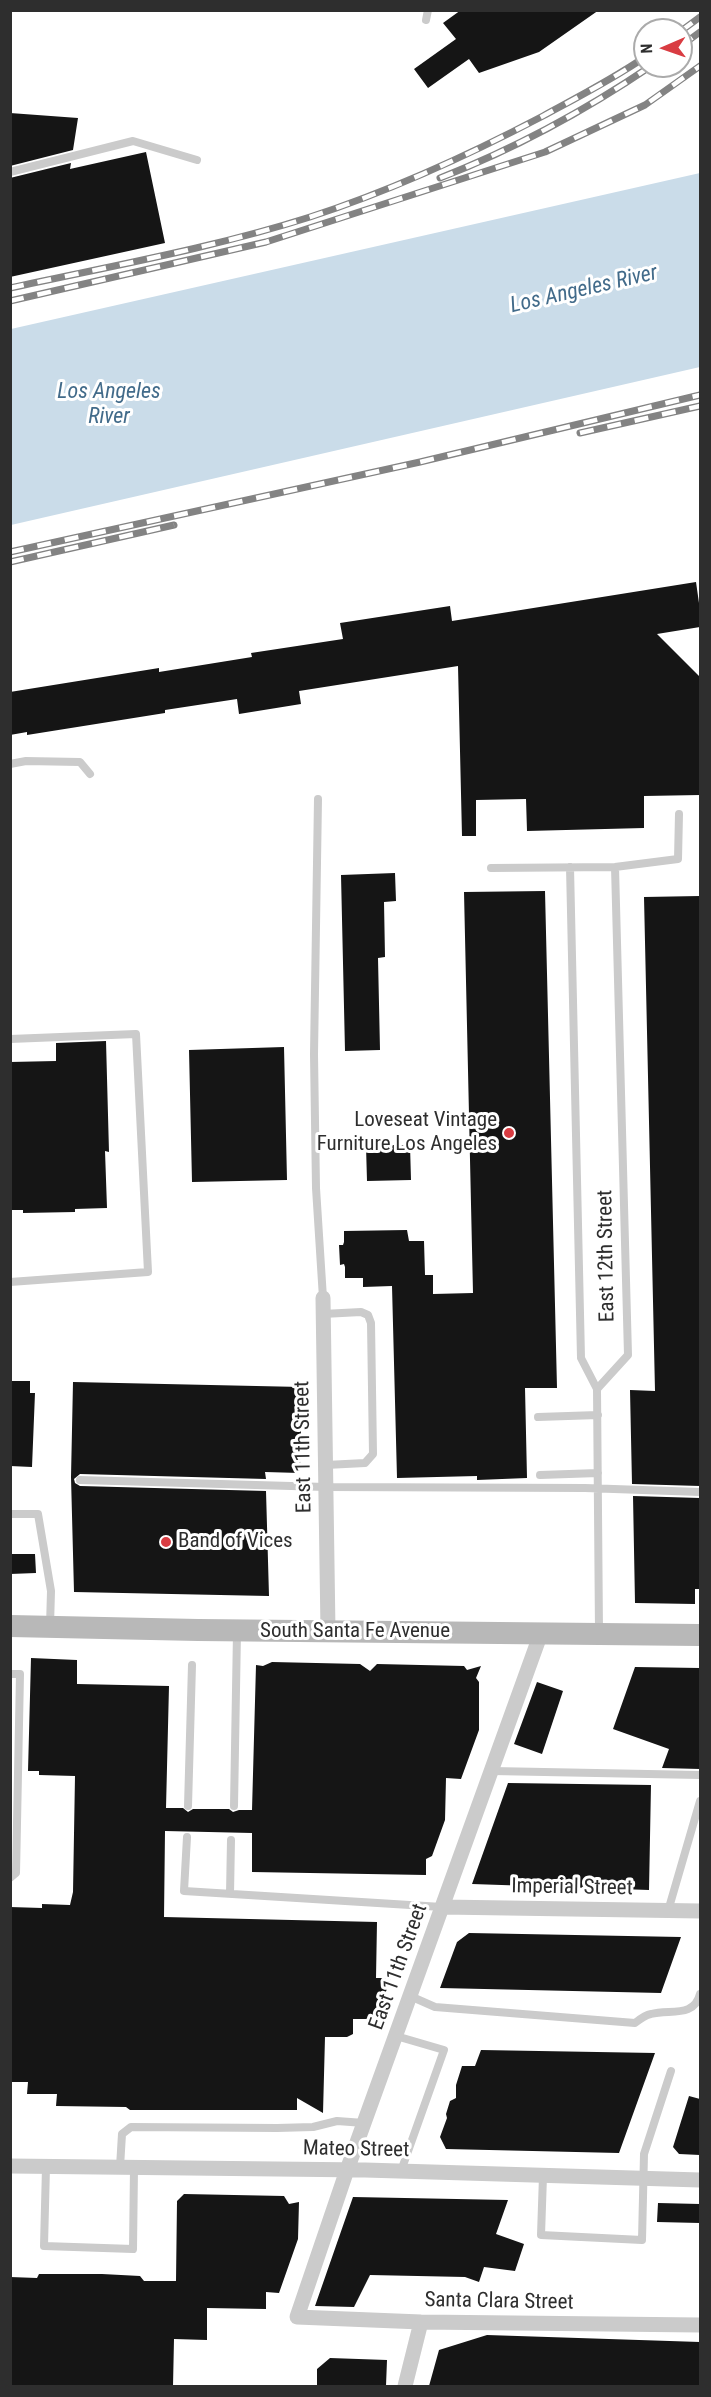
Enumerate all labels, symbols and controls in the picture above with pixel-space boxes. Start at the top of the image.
north arrow [633,18,693,78]
text: N [637,43,656,54]
water label: Los Angeles River [508,260,660,320]
water label: Los Angeles River [57,379,161,430]
place label: Loveseat Vintage Furniture Los Angeles [317,1108,497,1158]
marker: Loveseat Vintage Furniture Los Angeles [502,1126,516,1140]
street label: East 12th Street [593,1190,621,1322]
street label: East 11th Street [290,1381,318,1513]
place label: Band of Vices [178,1529,293,1555]
marker: Band of Vices [159,1535,173,1549]
street label: South Santa Fe Avenue [260,1619,450,1645]
street label: Imperial Street [511,1874,633,1902]
street label: East 11th Street [365,1901,433,2033]
street label: Mateo Street [303,2136,409,2164]
street label: Santa Clara Street [424,2288,574,2316]

